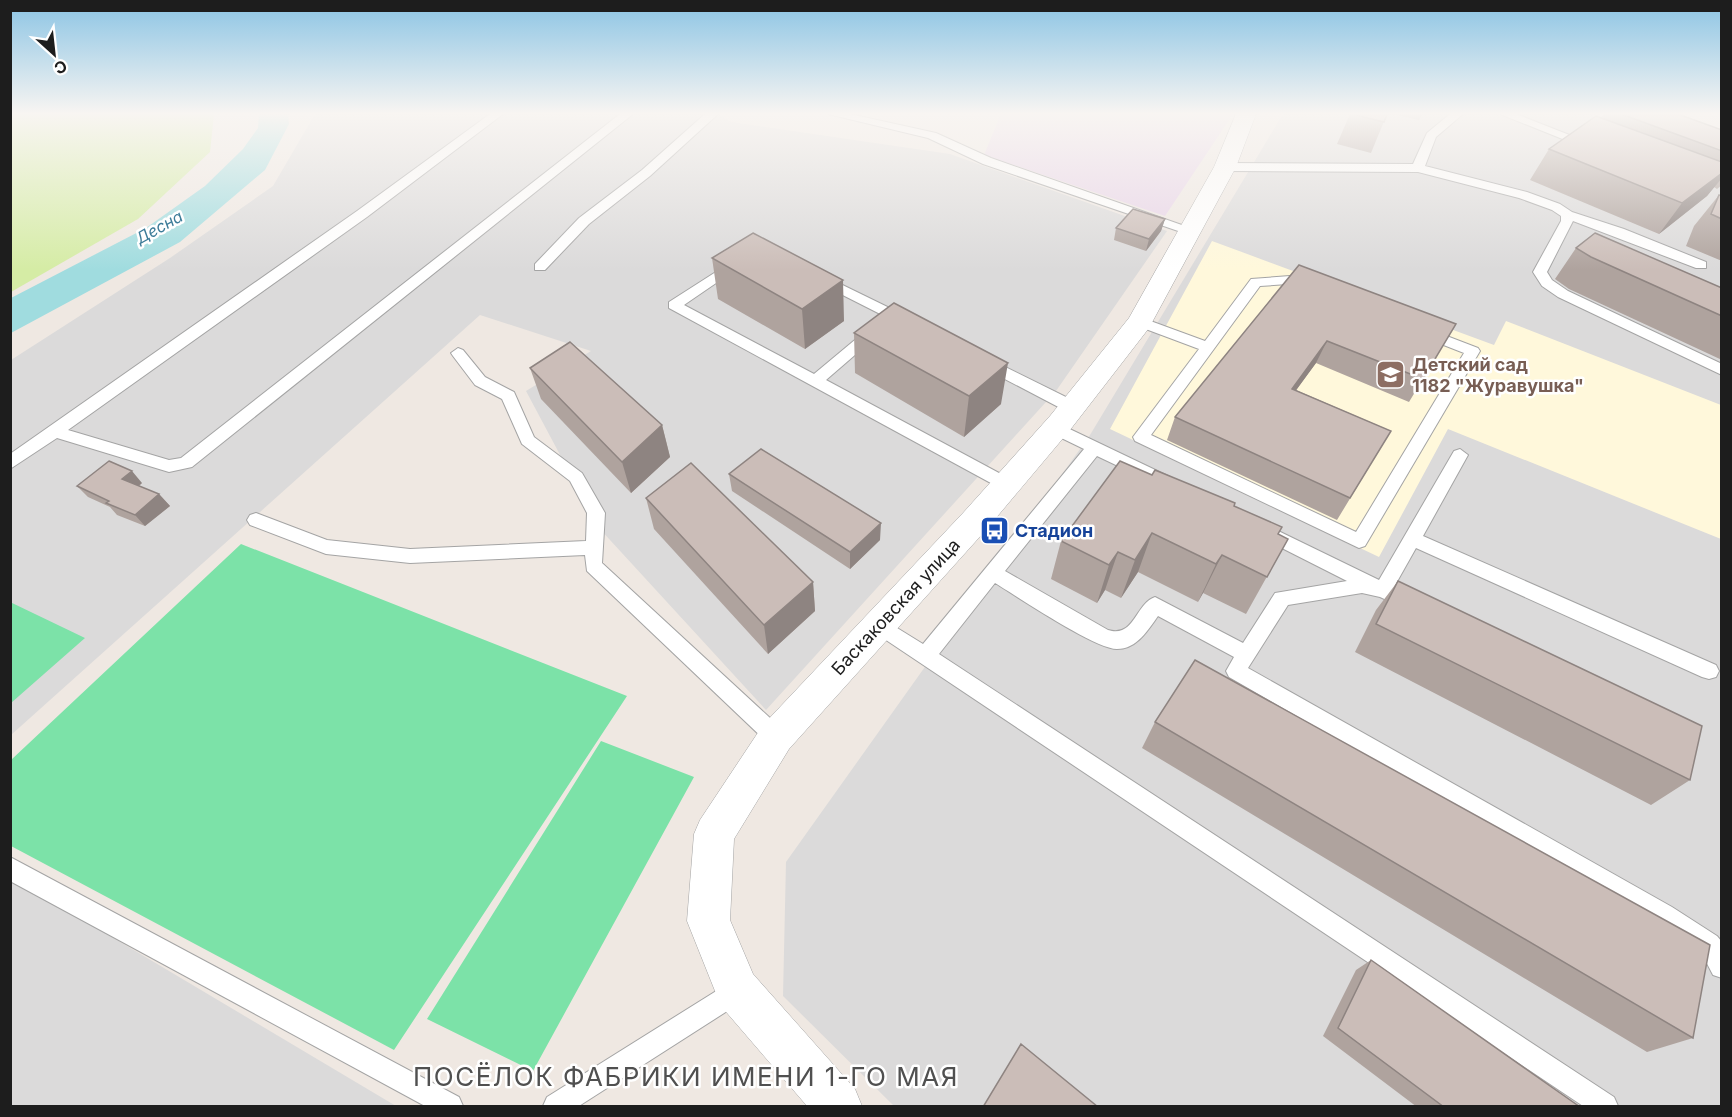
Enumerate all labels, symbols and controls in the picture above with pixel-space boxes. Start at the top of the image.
north arrow [24,24,84,84]
text: С [51,56,71,79]
water label: Десна [131,206,186,249]
place label: Детский сад 1182 "Журавушка" [1412,354,1584,396]
school or university icon: Детский сад 1182 "Журавушка" [1375,359,1407,391]
bus stop icon: Стадион [978,515,1010,547]
place label: Стадион [1015,520,1093,541]
street label: Баскаковская улица [827,534,964,679]
district label: ПОСЁЛОК ФАБРИКИ ИМЕНИ 1-ГО МАЯ [413,1061,959,1092]

